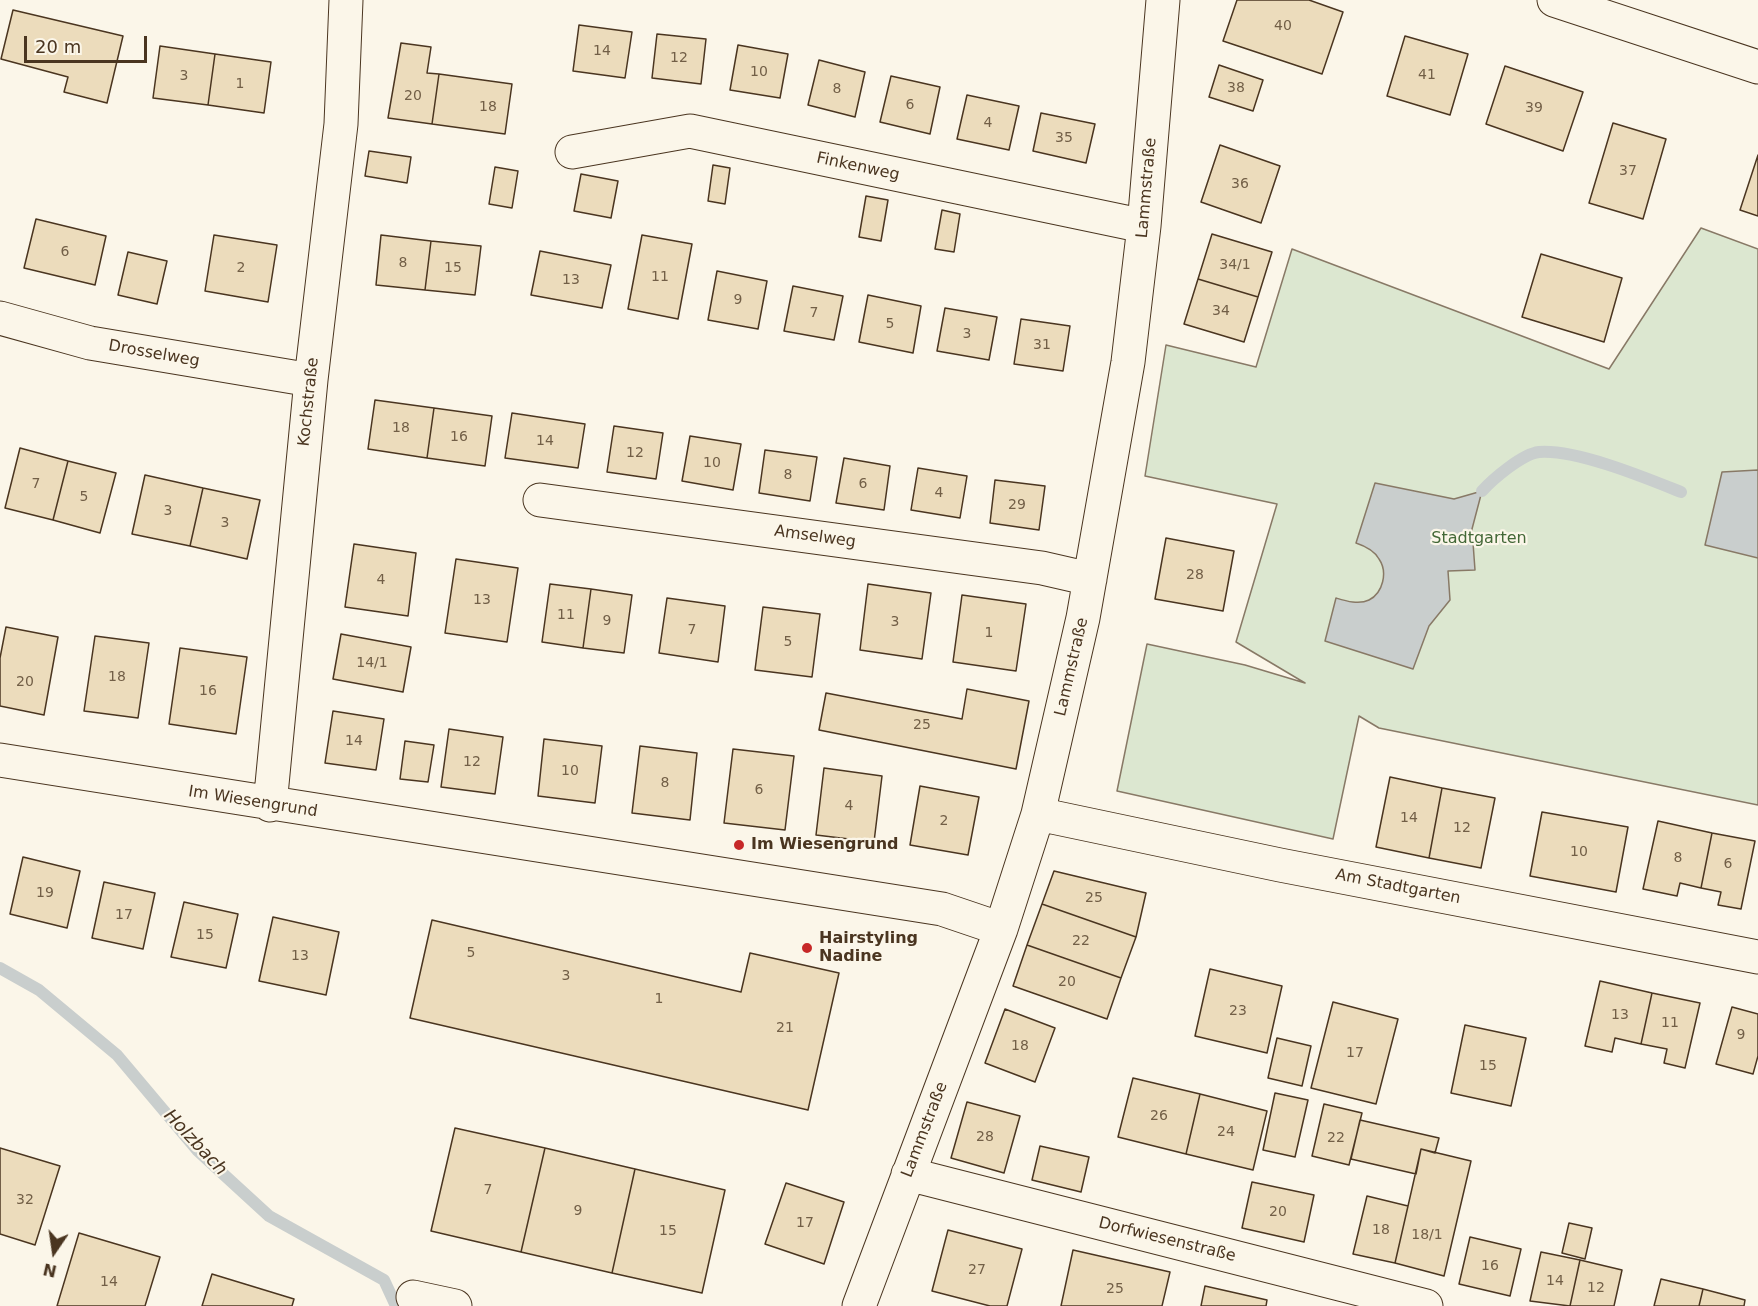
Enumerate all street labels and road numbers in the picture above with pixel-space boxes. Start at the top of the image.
street label: Lammstraße [1133,137,1161,239]
street label: Finkenweg [815,149,901,185]
street label: Drosselweg [107,337,201,371]
street label: Kochstraße [295,357,323,447]
street label: Amselweg [773,522,857,552]
street label: Lammstraße [1051,616,1093,718]
street label: Im Wiesengrund [187,782,319,822]
street label: Am Stadtgarten [1334,865,1462,909]
street label: Lammstraße [898,1080,952,1180]
street label: Dorfwiesenstraße [1096,1214,1238,1266]

